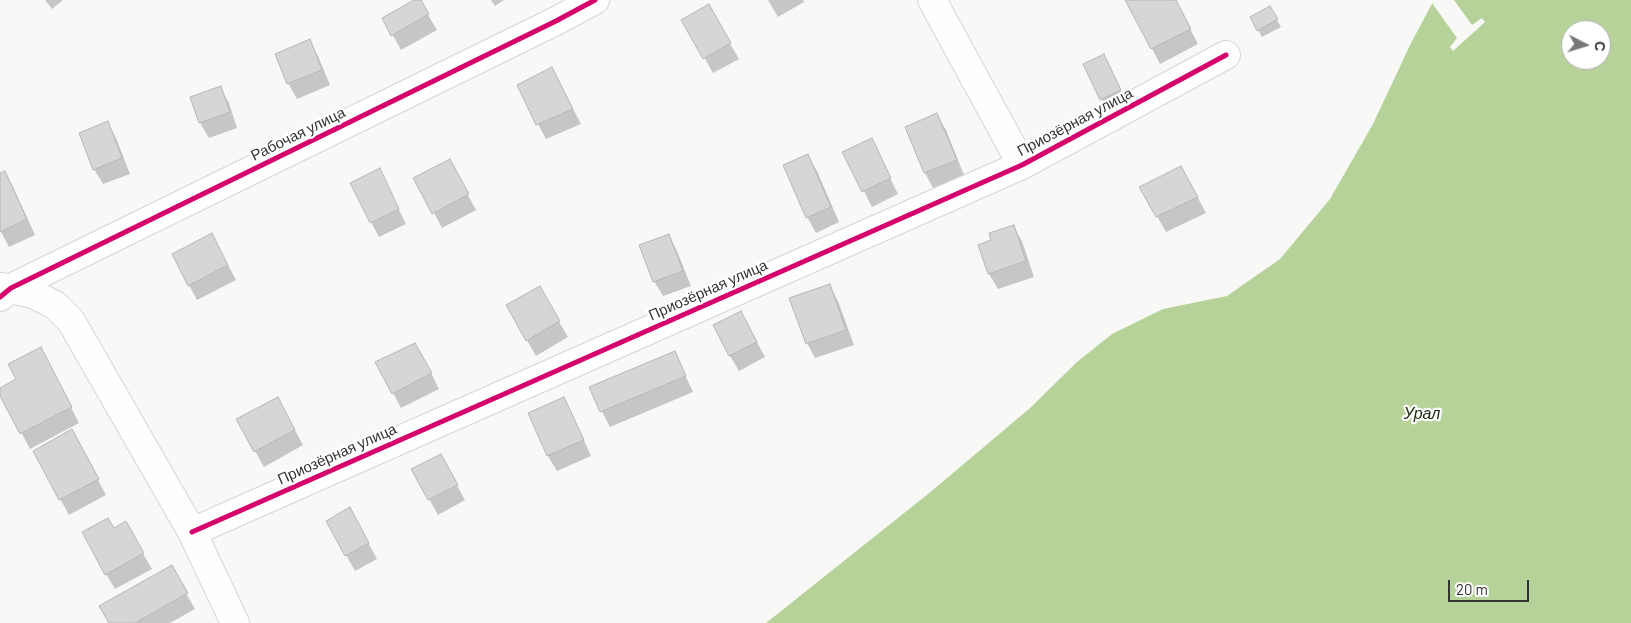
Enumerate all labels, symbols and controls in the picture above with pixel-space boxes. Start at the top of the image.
north arrow [1561,20,1611,70]
text: С [1592,40,1609,52]
street label: Приозёрная улица [1014,84,1136,160]
street label: Рабочая улица [248,103,348,165]
street label: Приозёрная улица [646,256,770,324]
water label: Урал [1404,404,1440,424]
street label: Приозёрная улица [275,420,399,488]
scale bar [1451,570,1532,602]
text: 20 m [1456,580,1488,598]

